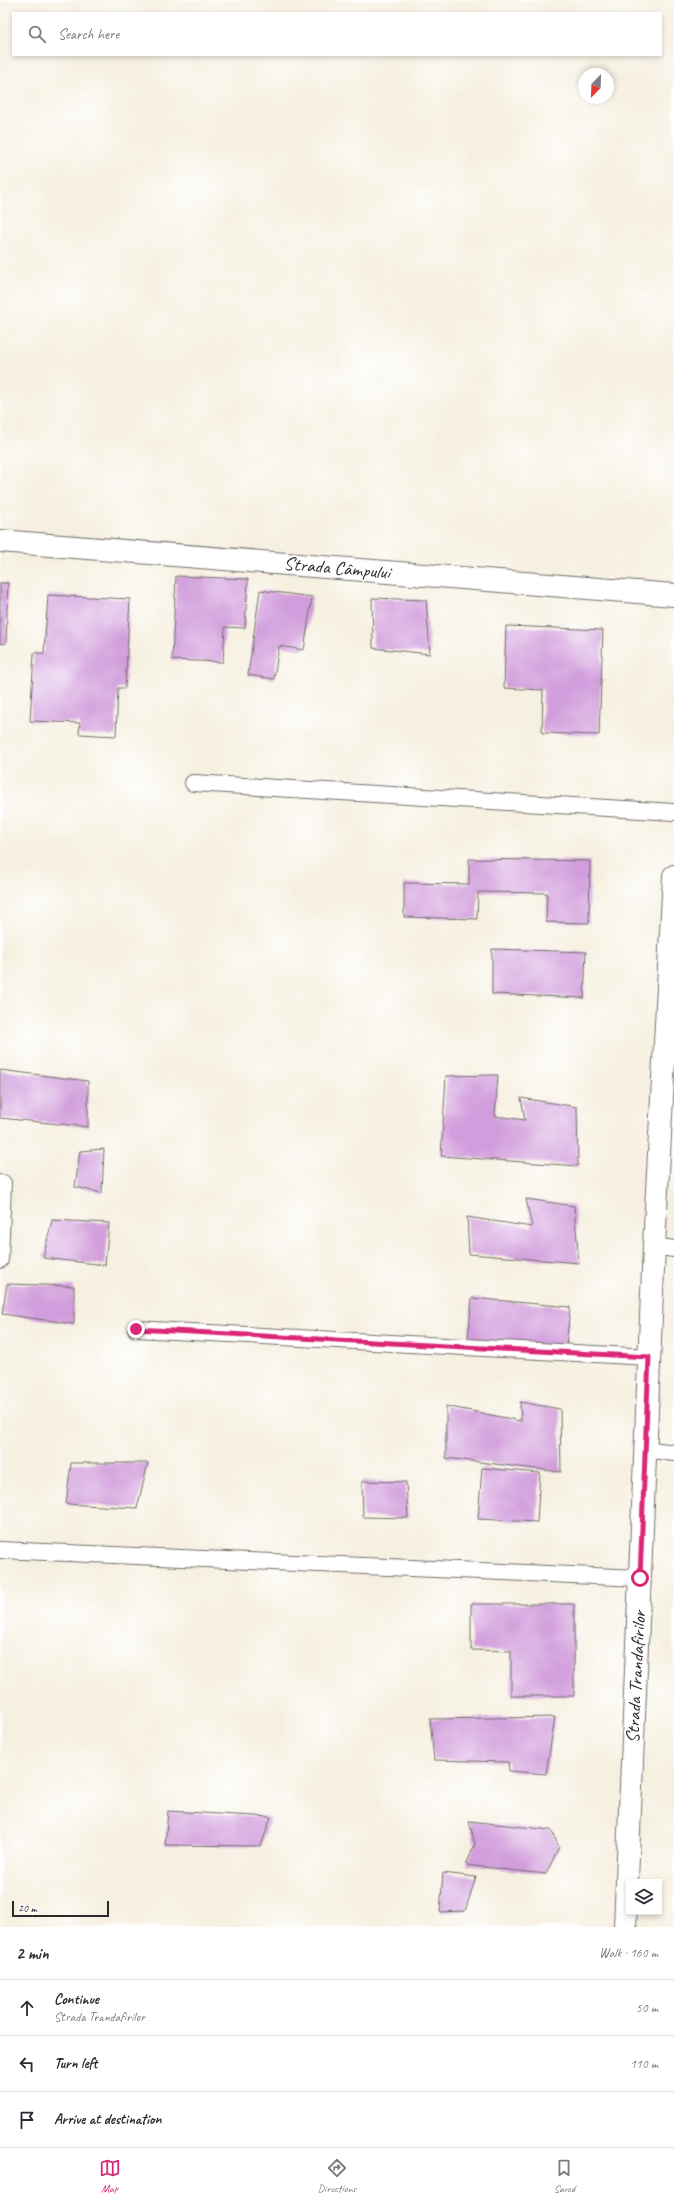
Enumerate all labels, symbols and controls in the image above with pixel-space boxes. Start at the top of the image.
search box [12,12,662,56]
icon: search [26,23,48,45]
text: Search here [58,25,119,44]
north arrow [578,68,614,104]
street label: Strada Câmpului [283,551,394,585]
route end [127,1320,145,1338]
route start [631,1569,649,1587]
street label: Strada Trandafirilor [621,1608,652,1744]
map controls [626,1879,662,1915]
button: layers [626,1879,662,1915]
scale bar [12,1899,109,1918]
text: 20 m [18,1901,37,1915]
text: 2 min [16,1943,49,1964]
text: Walk · 160 m [599,1945,658,1961]
text: Continue [54,1990,99,2009]
icon: ahead [16,1997,38,2019]
text: 50 m [636,2000,658,2016]
text: Strada Trandafirilor [54,2009,145,2025]
icon: left [16,2053,38,2075]
text: Turn left [54,2054,97,2073]
text: 110 m [630,2056,658,2072]
icon: arrive [16,2109,38,2131]
text: Arrive at destination [54,2110,161,2129]
tab: Map [99,2157,121,2195]
tab: Directions [318,2157,356,2195]
tab: Saved [553,2157,575,2195]

